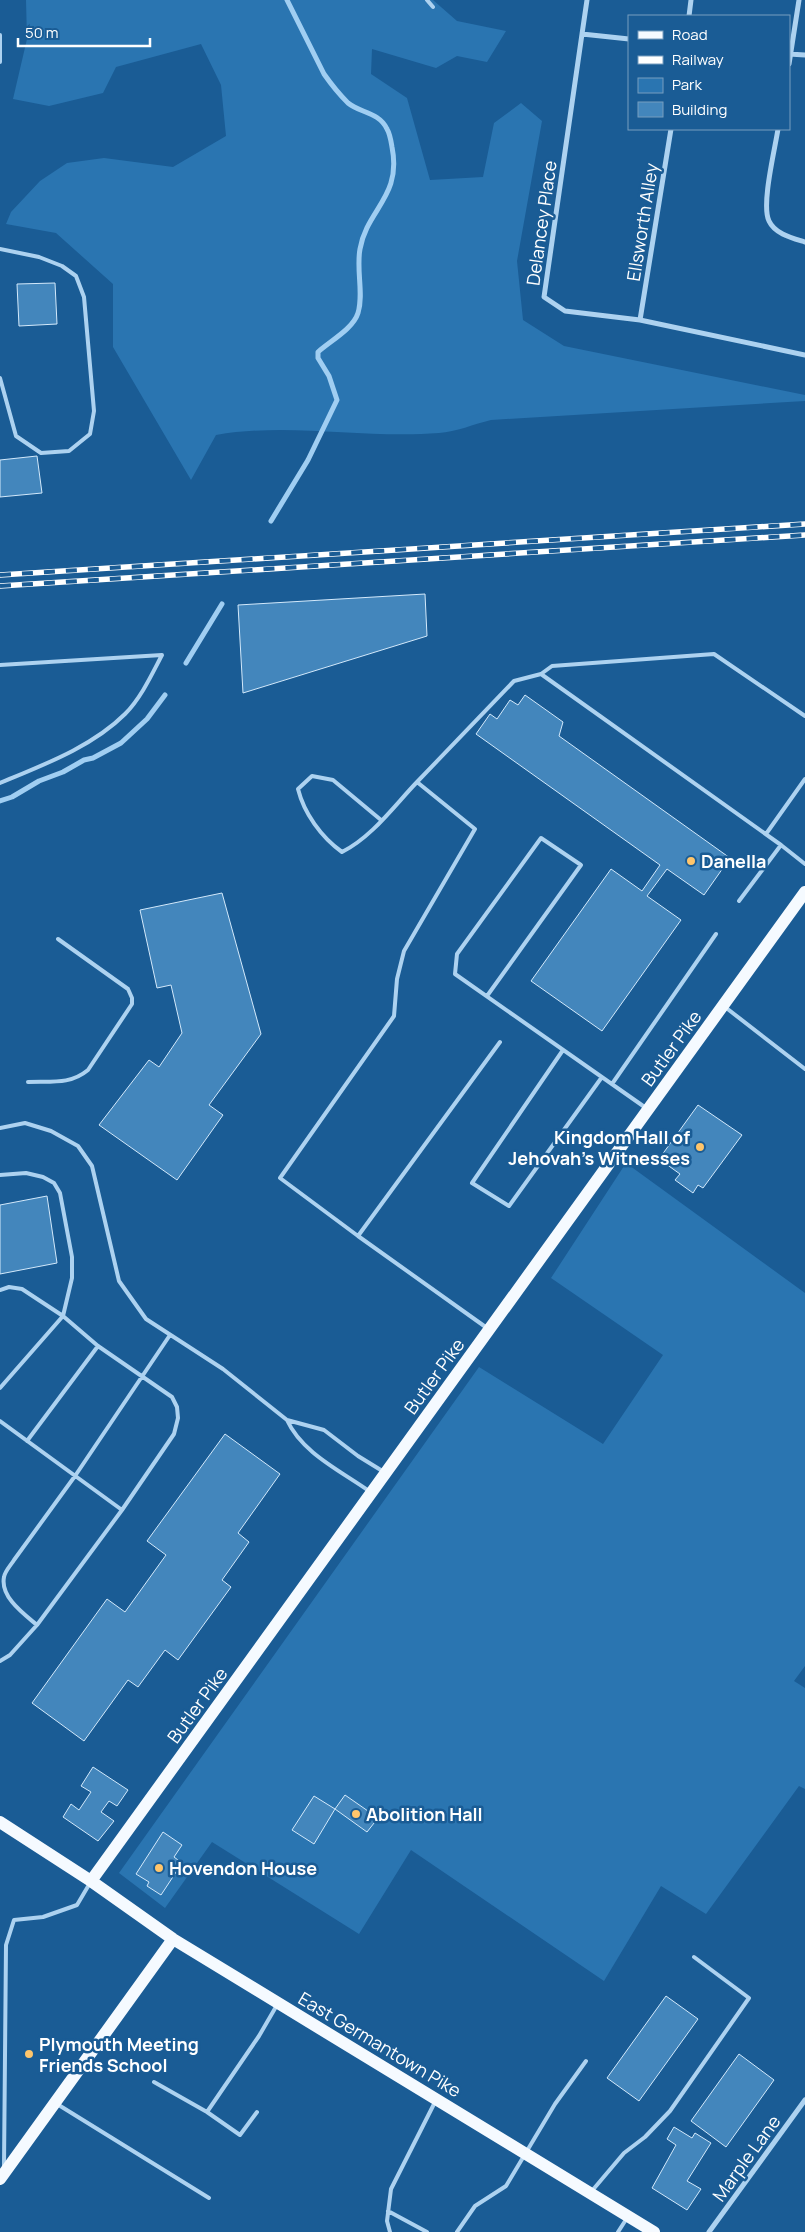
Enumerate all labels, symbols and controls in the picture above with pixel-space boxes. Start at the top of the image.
scale bar [18,15,150,47]
legend [628,15,790,130]
text: 50 m [25,22,59,43]
text: Road [672,24,708,45]
text: Railway [672,49,724,70]
text: Park [672,74,702,95]
text: Building [672,99,727,120]
street label: Delancey Place [520,159,562,287]
street label: Ellsworth Alley [621,161,663,283]
place label: Danella [701,849,766,873]
marker: Danella [685,855,697,867]
street label: Butler Pike [635,1005,707,1091]
place label: Kingdom Hall of Jehovah's Witnesses [508,1125,690,1170]
marker: Kingdom Hall of Jehovah's Witnesses [694,1141,706,1153]
street label: Butler Pike [398,1333,470,1419]
street label: Butler Pike [161,1662,233,1748]
place label: Abolition Hall [366,1802,483,1826]
marker: Abolition Hall [350,1808,362,1820]
place label: Hovendon House [169,1856,317,1880]
marker: Hovendon House [153,1862,165,1874]
street label: East Germantown Pike [294,1986,466,2102]
place label: Plymouth Meeting Friends School [39,2032,199,2077]
marker: Plymouth Meeting Friends School [23,2048,35,2060]
street label: Marple Lane [707,2110,785,2206]

